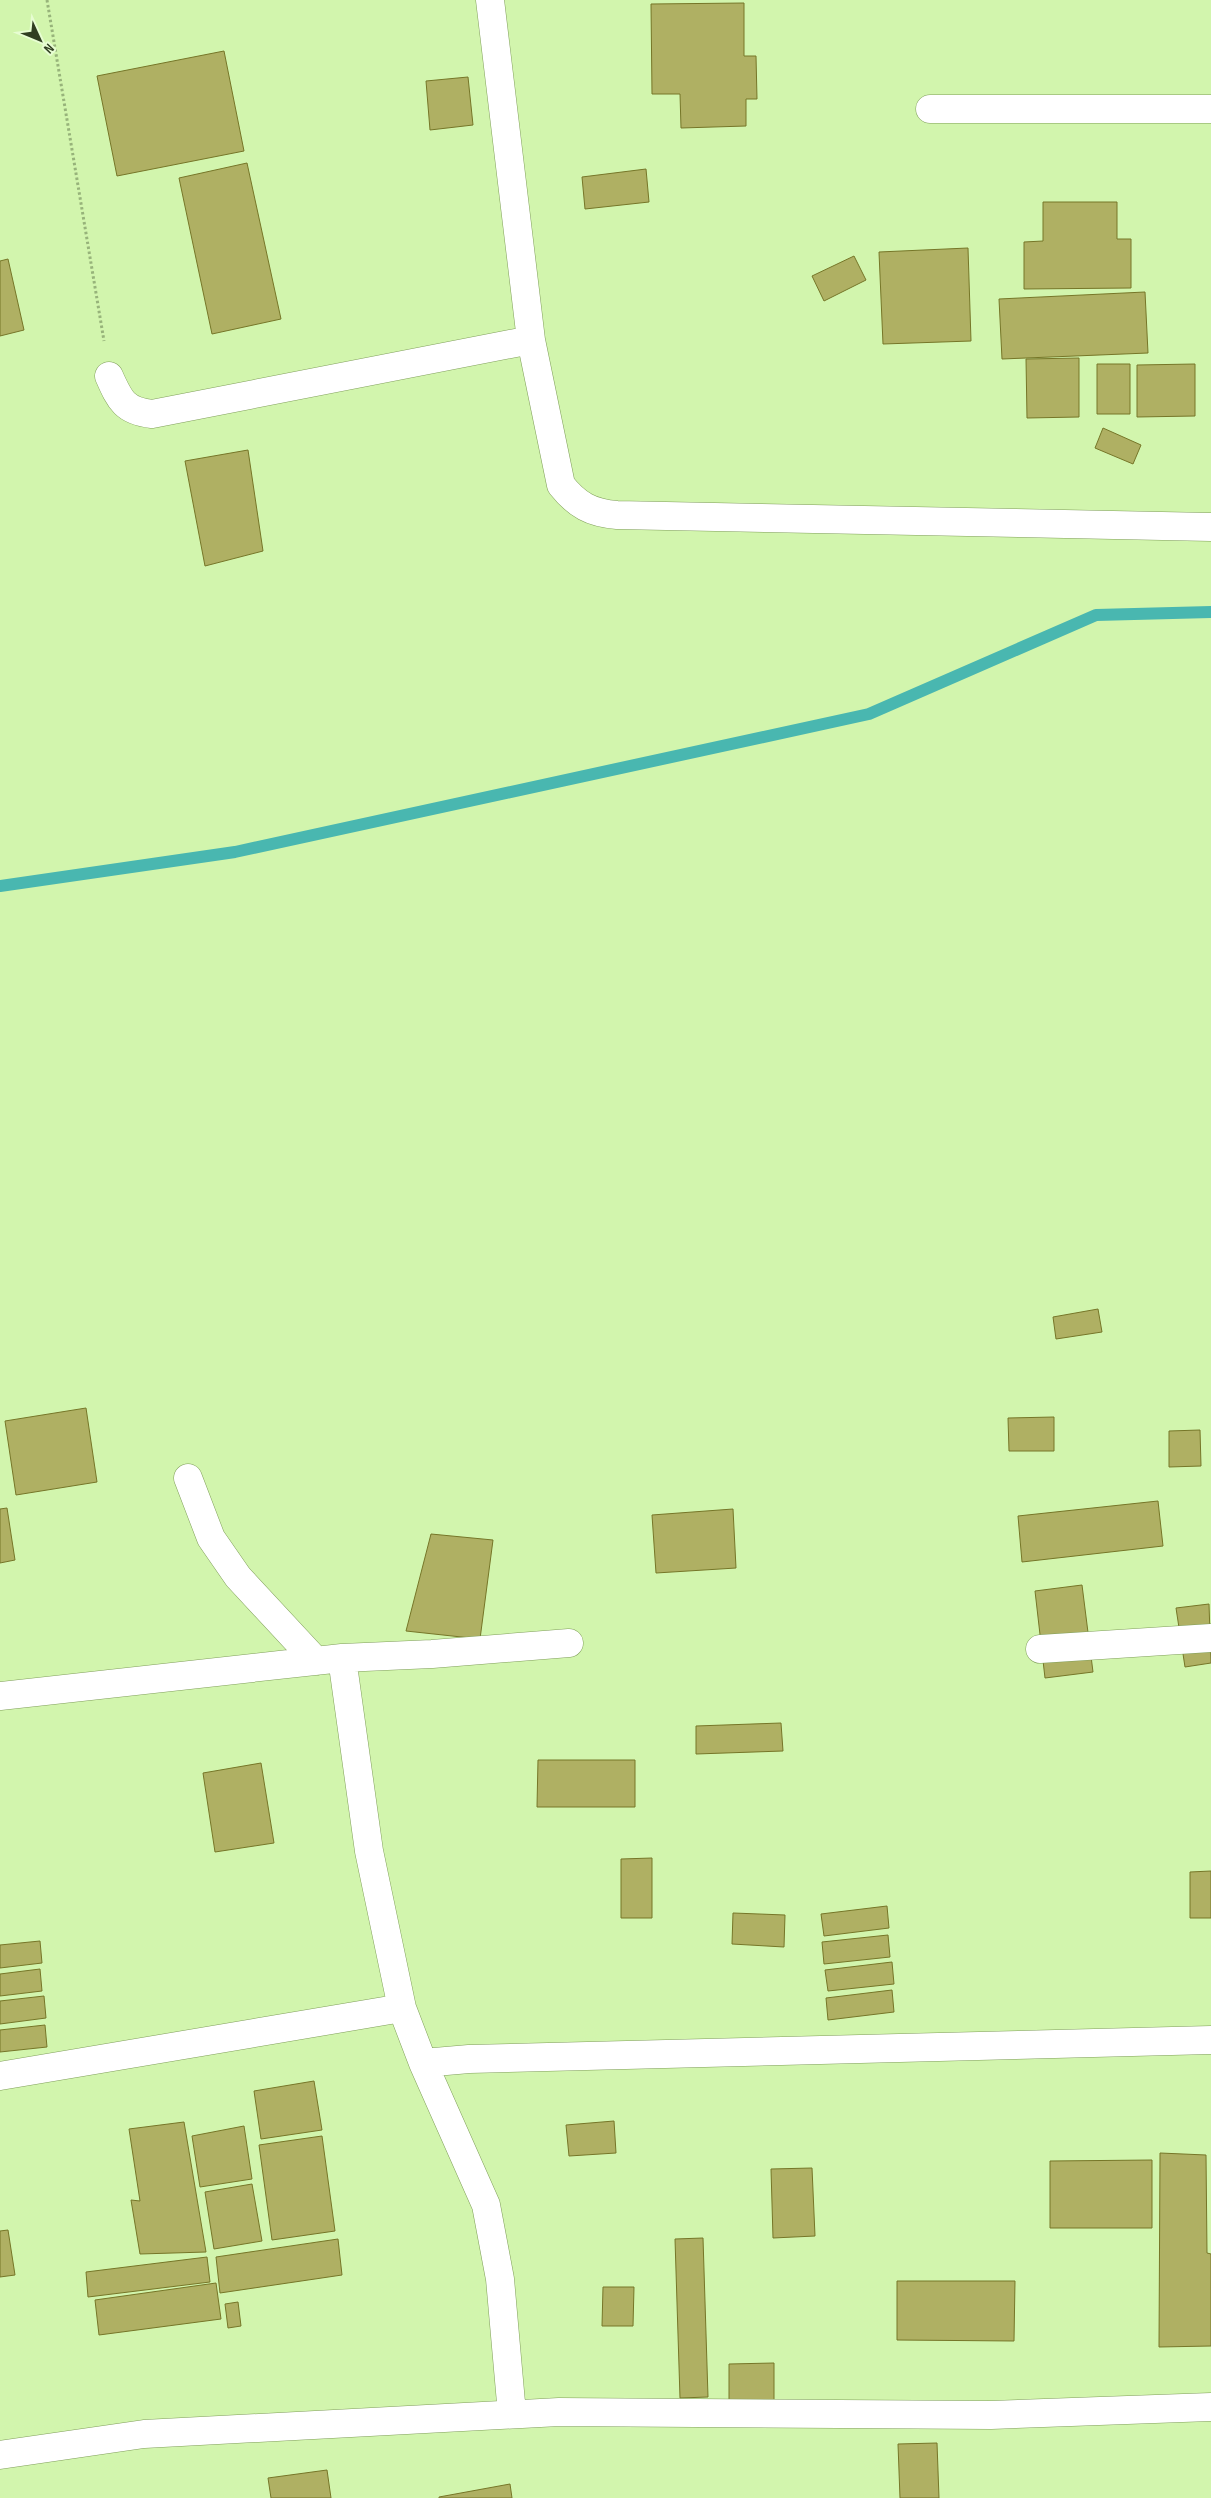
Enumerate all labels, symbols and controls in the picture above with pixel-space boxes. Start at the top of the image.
north arrow [15,15,65,65]
text: N [40,40,58,57]

